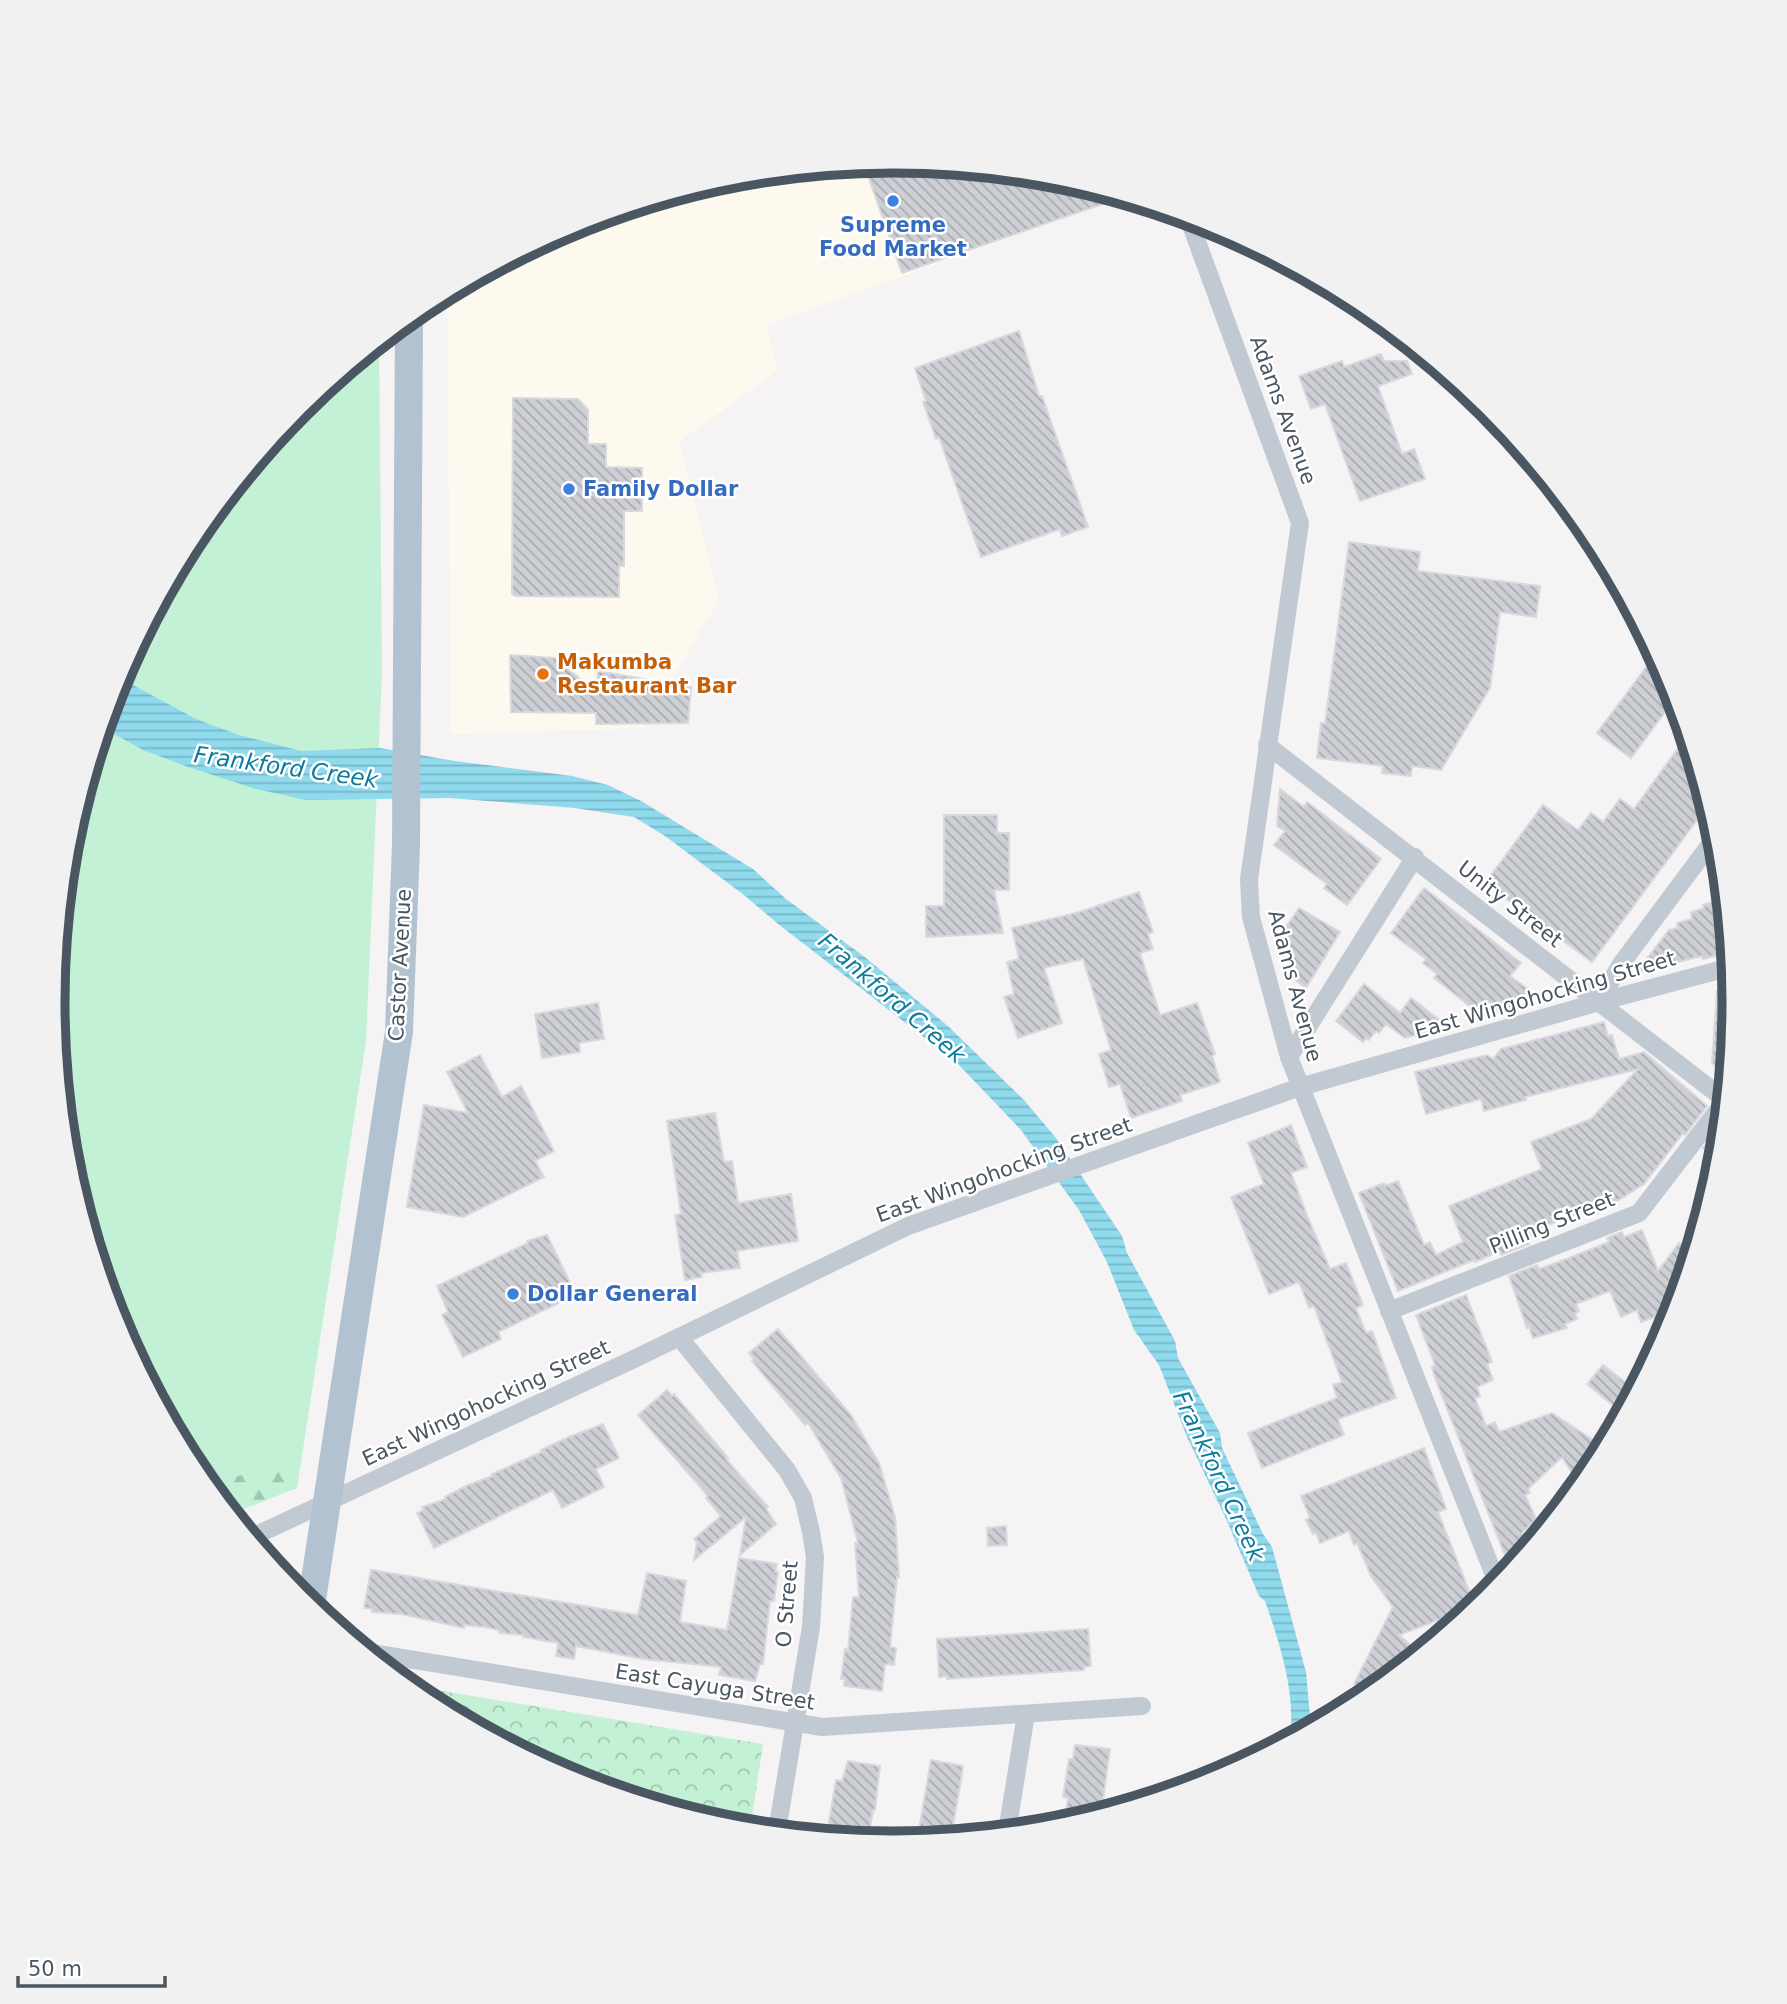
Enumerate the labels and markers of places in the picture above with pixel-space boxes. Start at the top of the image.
marker: Supreme Food Market [885,193,901,209]
place label: Supreme Food Market [819,213,967,261]
place label: Family Dollar [583,477,739,501]
marker: Family Dollar [561,481,577,497]
place label: Makumba Restaurant Bar [557,650,737,698]
marker: Makumba Restaurant Bar [535,666,551,682]
place label: Dollar General [527,1282,698,1306]
marker: Dollar General [505,1286,521,1302]

